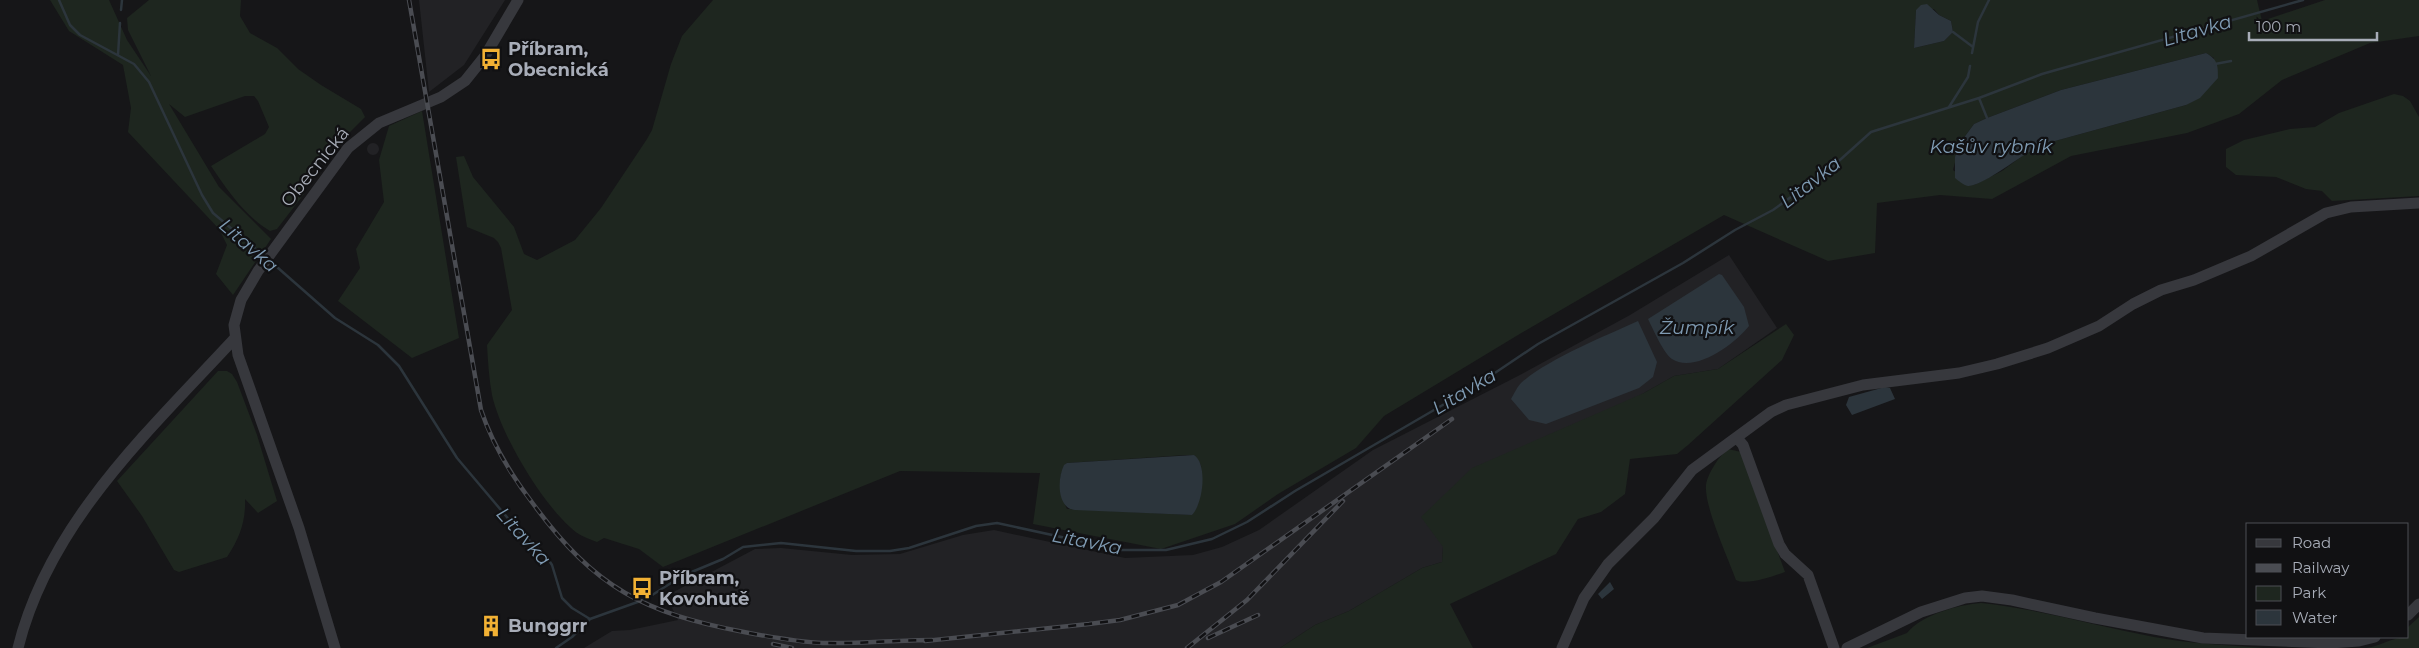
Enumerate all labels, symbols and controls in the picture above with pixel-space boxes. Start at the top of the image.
water label: Litavka [2160,10,2234,51]
scale bar [2249,10,2376,42]
text: 100 m [2256,17,2301,36]
place label: Příbram, Obecnická [508,38,609,81]
bus stop icon: Příbram, Obecnická [478,46,504,72]
street label: Obecnická [276,123,354,211]
water label: Kašův rybník [1929,135,2053,158]
water label: Litavka [1775,152,1845,213]
water label: Litavka [214,214,283,277]
water label: Žumpík [1659,316,1735,339]
water label: Litavka [1428,363,1501,419]
water label: Litavka [491,502,556,570]
water label: Litavka [1050,523,1124,560]
legend [2246,523,2409,638]
text: Road [2292,533,2331,552]
text: Railway [2292,558,2350,577]
place label: Příbram, Kovohutě [659,567,749,610]
bus stop icon: Příbram, Kovohutě [629,575,655,601]
text: Park [2292,583,2326,602]
text: Water [2292,608,2338,627]
building icon: Bunggrr [478,613,504,639]
place label: Bunggrr [508,615,588,637]

